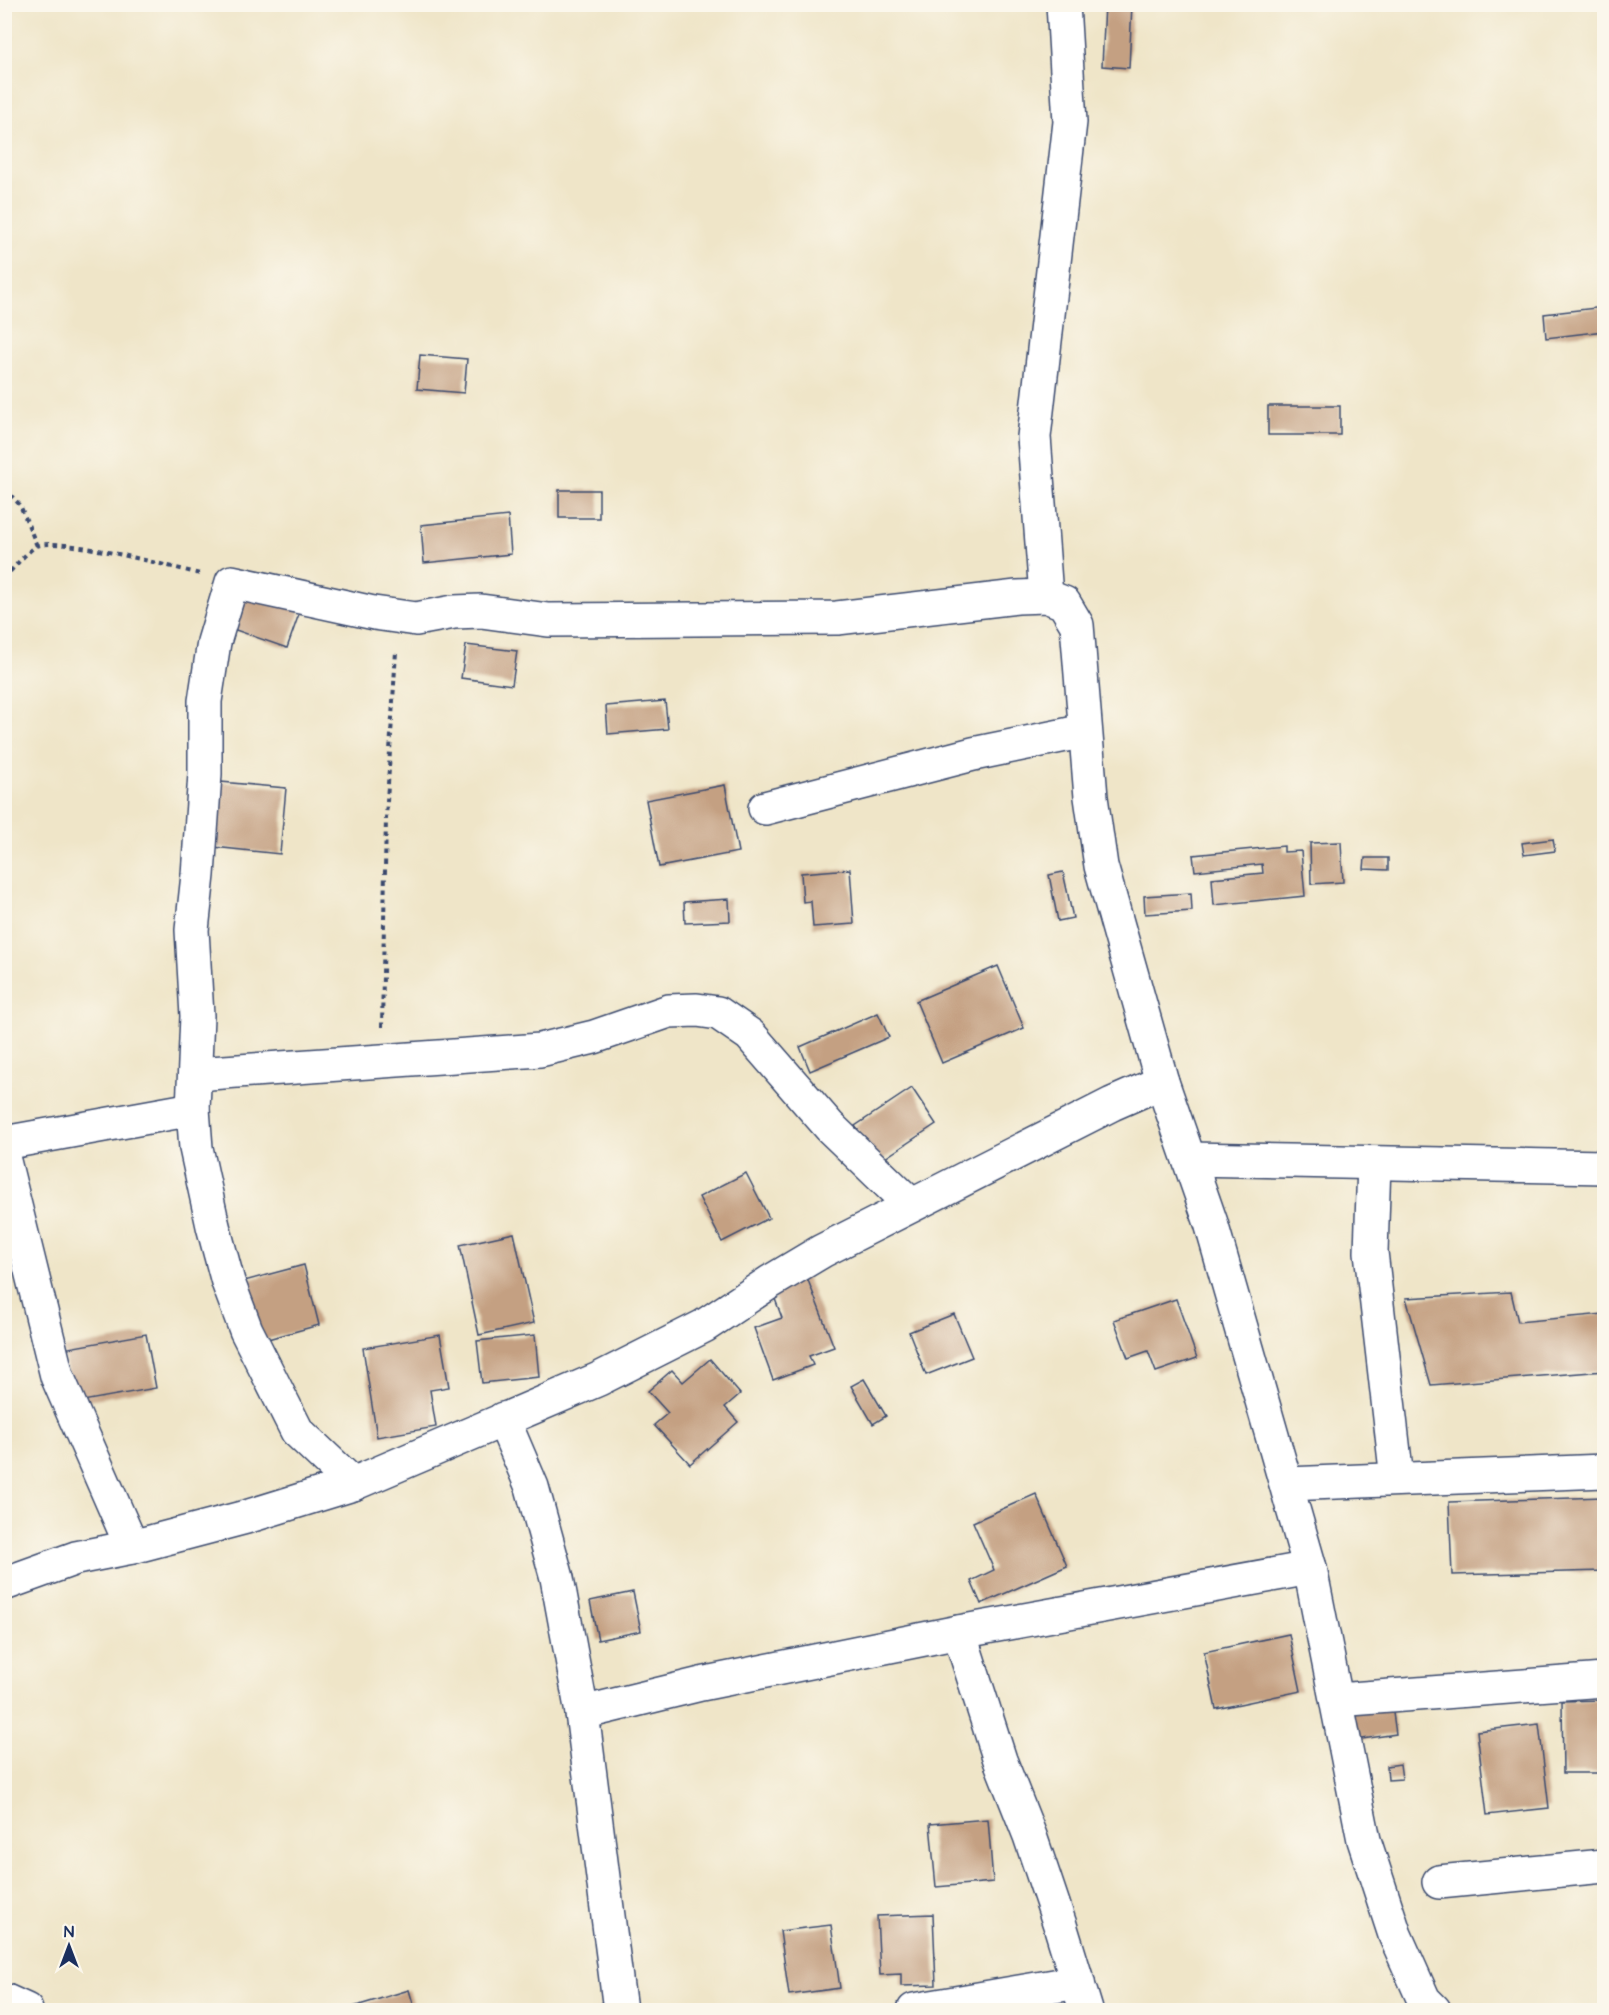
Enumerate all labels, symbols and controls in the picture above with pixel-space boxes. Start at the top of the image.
north arrow [39,1916,99,1976]
text: N [64,1921,74,1943]

